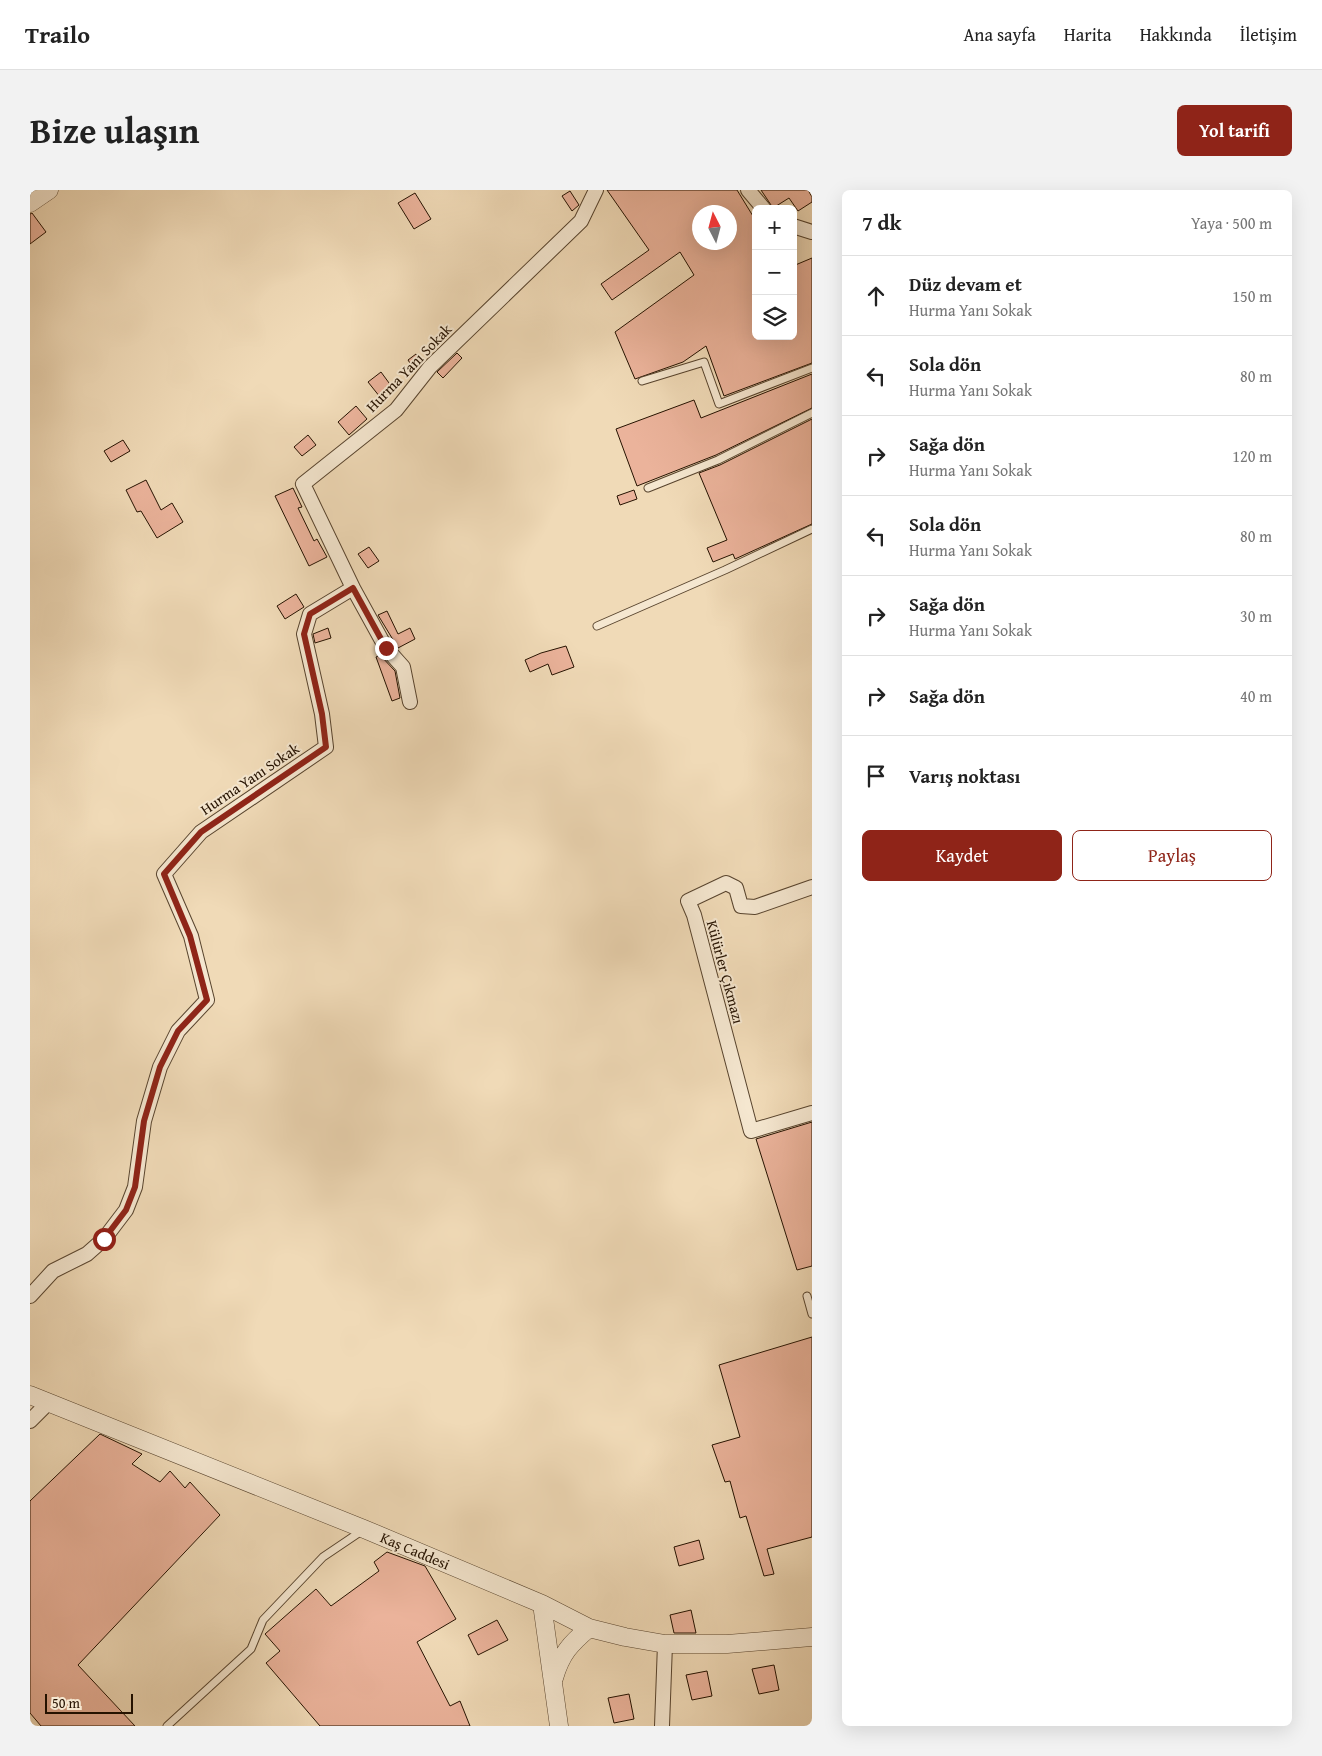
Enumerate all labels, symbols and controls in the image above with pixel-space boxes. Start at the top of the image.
text: Trailo [25,17,90,52]
text: Ana sayfa [963,21,1036,48]
text: Harita [1064,21,1112,48]
text: Hakkında [1140,21,1212,48]
text: İletişim [1240,21,1297,48]
text: Bize ulaşın [30,105,200,156]
button: Yol tarifi [1177,105,1292,156]
north arrow [692,205,737,250]
map controls [752,205,797,340]
button: + [752,205,797,250]
text: 7 dk [862,207,902,238]
text: Yaya · 500 m [1191,211,1272,235]
button: − [752,250,797,295]
text: Düz devam et [909,270,1022,298]
icon: ahead [862,282,890,310]
text: 150 m [1232,284,1272,308]
button: layers [752,295,797,340]
text: Hurma Yanı Sokak [909,298,1032,322]
street label: Hurma Yanı Sokak [361,319,457,416]
text: Sola dön [909,350,981,378]
icon: left [862,362,890,390]
text: 80 m [1240,364,1272,388]
text: Hurma Yanı Sokak [909,378,1032,402]
text: Sağa dön [909,430,985,458]
icon: right [862,442,890,470]
text: 120 m [1232,444,1272,468]
text: Hurma Yanı Sokak [909,458,1032,482]
text: Sola dön [909,510,981,538]
icon: left [862,522,890,550]
text: 80 m [1240,524,1272,548]
text: Hurma Yanı Sokak [909,538,1032,562]
text: Sağa dön [909,590,985,618]
icon: right [862,602,890,630]
text: 30 m [1240,604,1272,628]
text: Hurma Yanı Sokak [909,618,1032,642]
route end [375,637,398,660]
icon: right [862,682,890,710]
text: Sağa dön [909,682,985,710]
text: 40 m [1240,684,1272,708]
street label: Hurma Yanı Sokak [196,737,304,820]
icon: arrive [862,762,890,790]
text: Varış noktası [909,762,1020,790]
button: Kaydet [862,830,1062,881]
button: Paylaş [1072,830,1272,881]
street label: Külürler Çıkmazı [702,918,749,1026]
route start [93,1228,116,1251]
street label: Kaş Caddesi [377,1526,453,1575]
scale bar [45,1691,132,1714]
text: 50 m [52,1693,80,1713]

